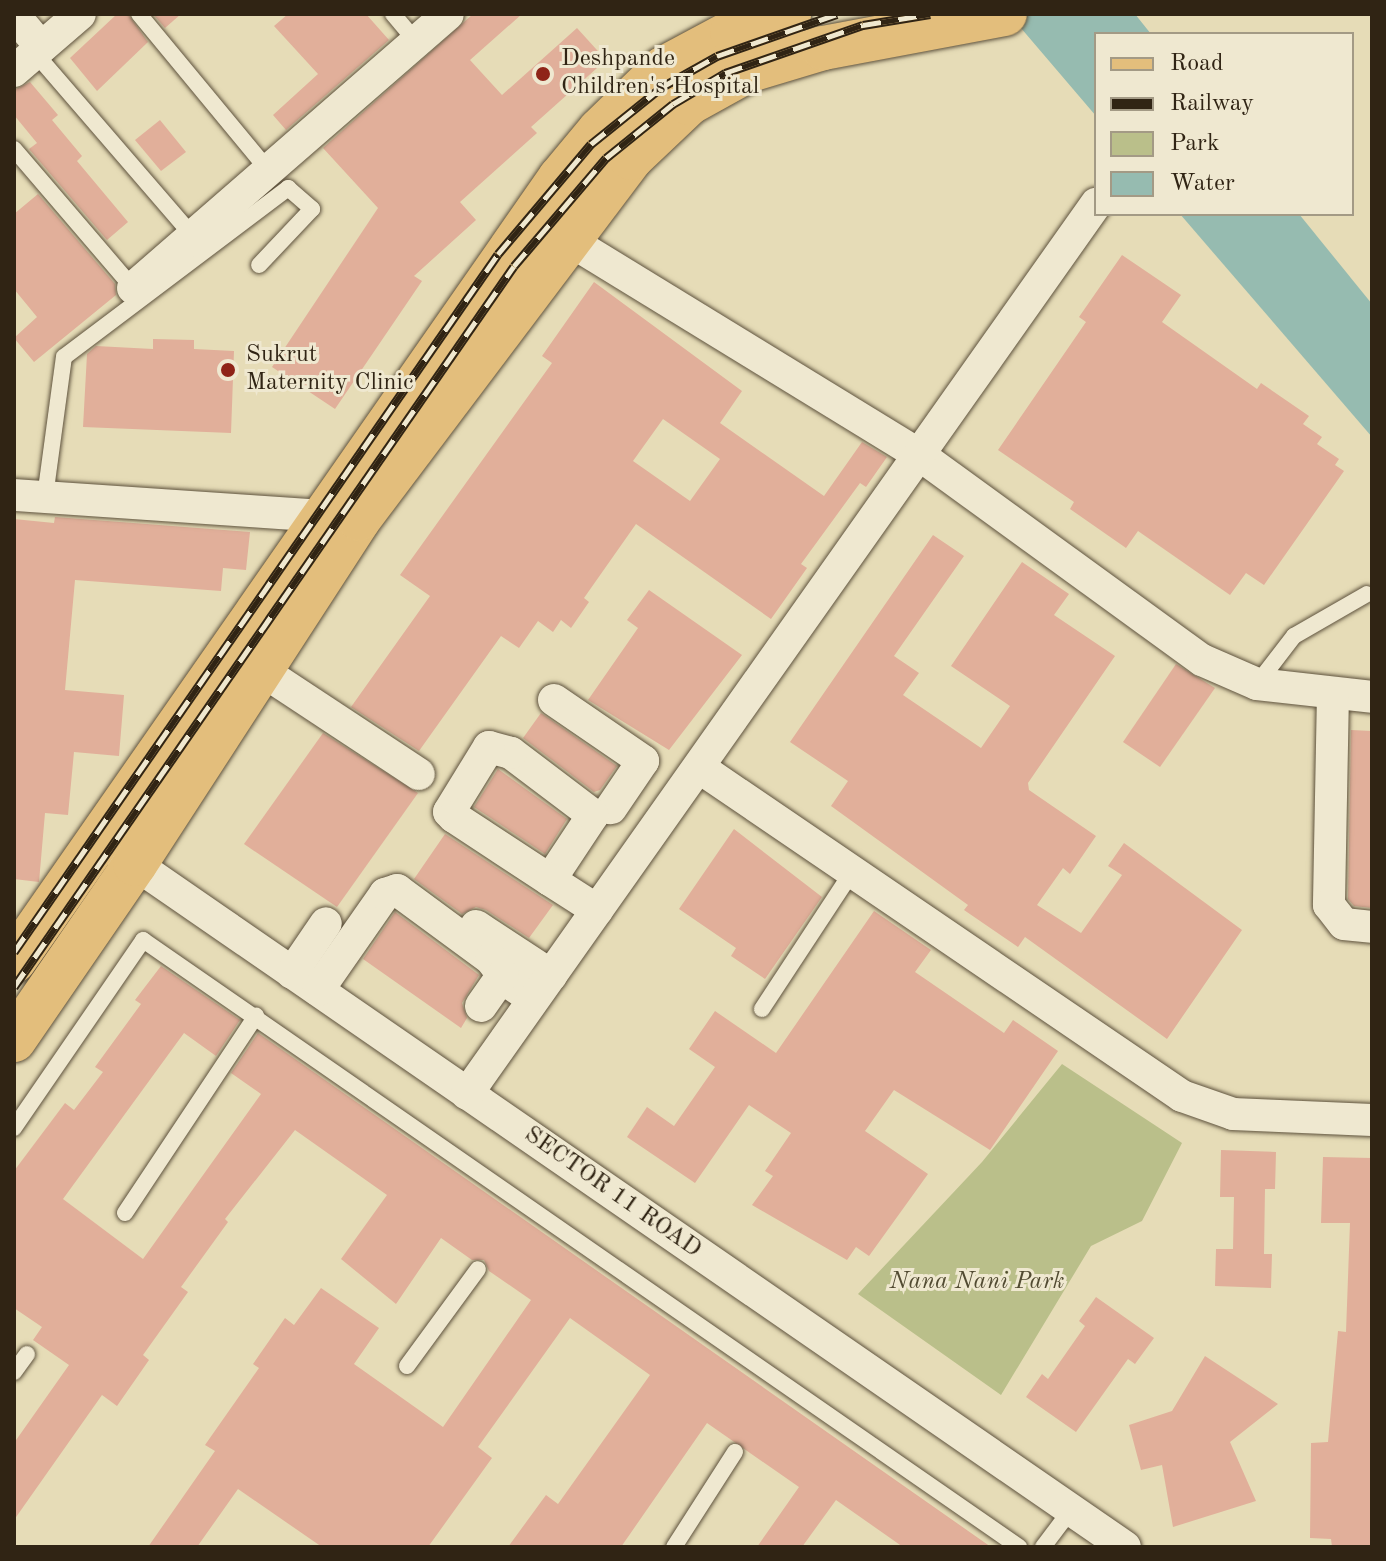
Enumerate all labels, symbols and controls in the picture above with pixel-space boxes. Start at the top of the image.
legend [1094,32,1354,216]
place label: Deshpande Children's Hospital [561,46,759,102]
text: Road [1170,52,1223,76]
marker: Deshpande Children's Hospital [532,63,554,85]
text: Railway [1170,92,1254,116]
text: Park [1170,132,1219,156]
text: Water [1170,172,1235,196]
place label: Sukrut Maternity Clinic [246,342,413,398]
marker: Sukrut Maternity Clinic [217,359,239,381]
street label: SECTOR 11 ROAD [518,1121,706,1265]
park label: Nana Nani Park [889,1269,1065,1297]

